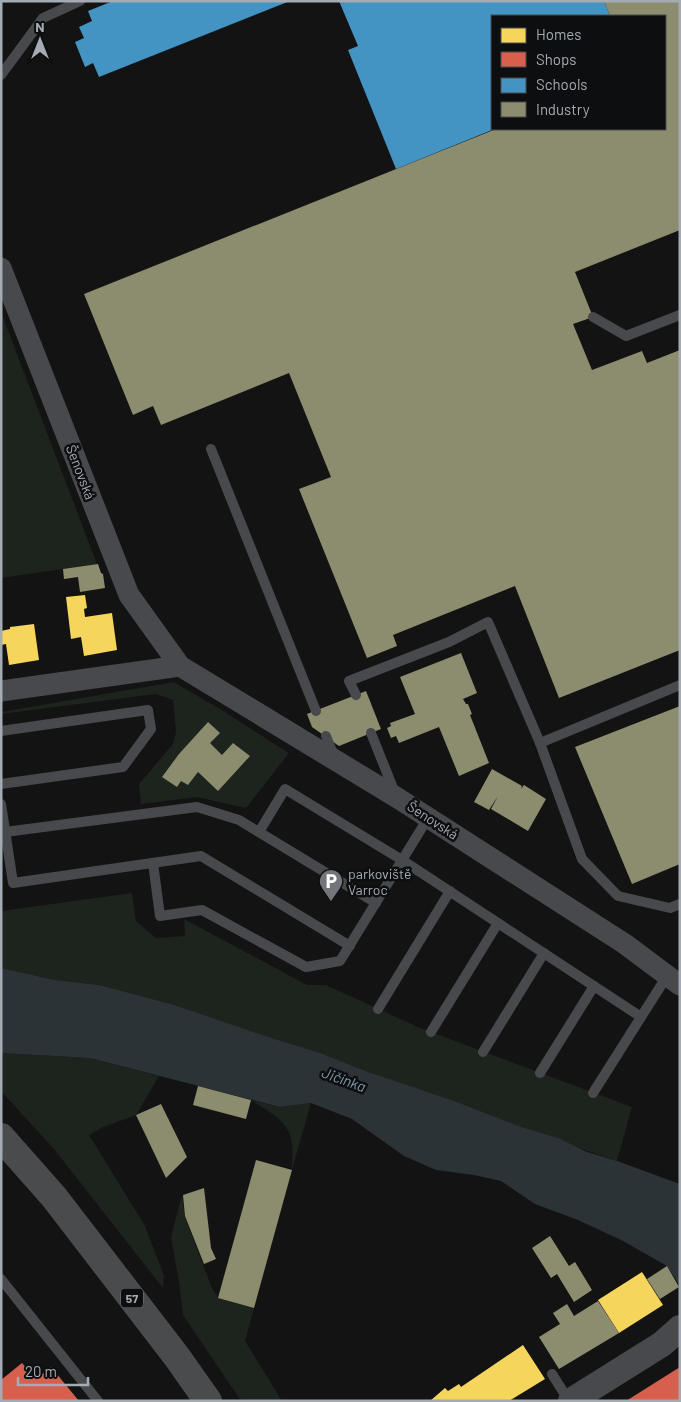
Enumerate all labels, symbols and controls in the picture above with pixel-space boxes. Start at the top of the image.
north arrow [15,15,65,65]
legend [491,15,666,130]
text: N [35,18,45,35]
text: Homes [536,25,581,43]
text: Shops [536,50,576,68]
text: Schools [536,75,588,93]
text: Industry [536,100,590,118]
street label: Šenovská [63,442,99,502]
street label: Šenovská [404,797,462,843]
place label: parkoviště Varroc [348,865,411,898]
parking icon: parkoviště Varroc [318,868,344,902]
water label: Jičínka [319,1063,369,1095]
road number: 57 [121,1289,143,1308]
scale bar [18,1354,88,1386]
text: 20 m [25,1362,57,1380]

